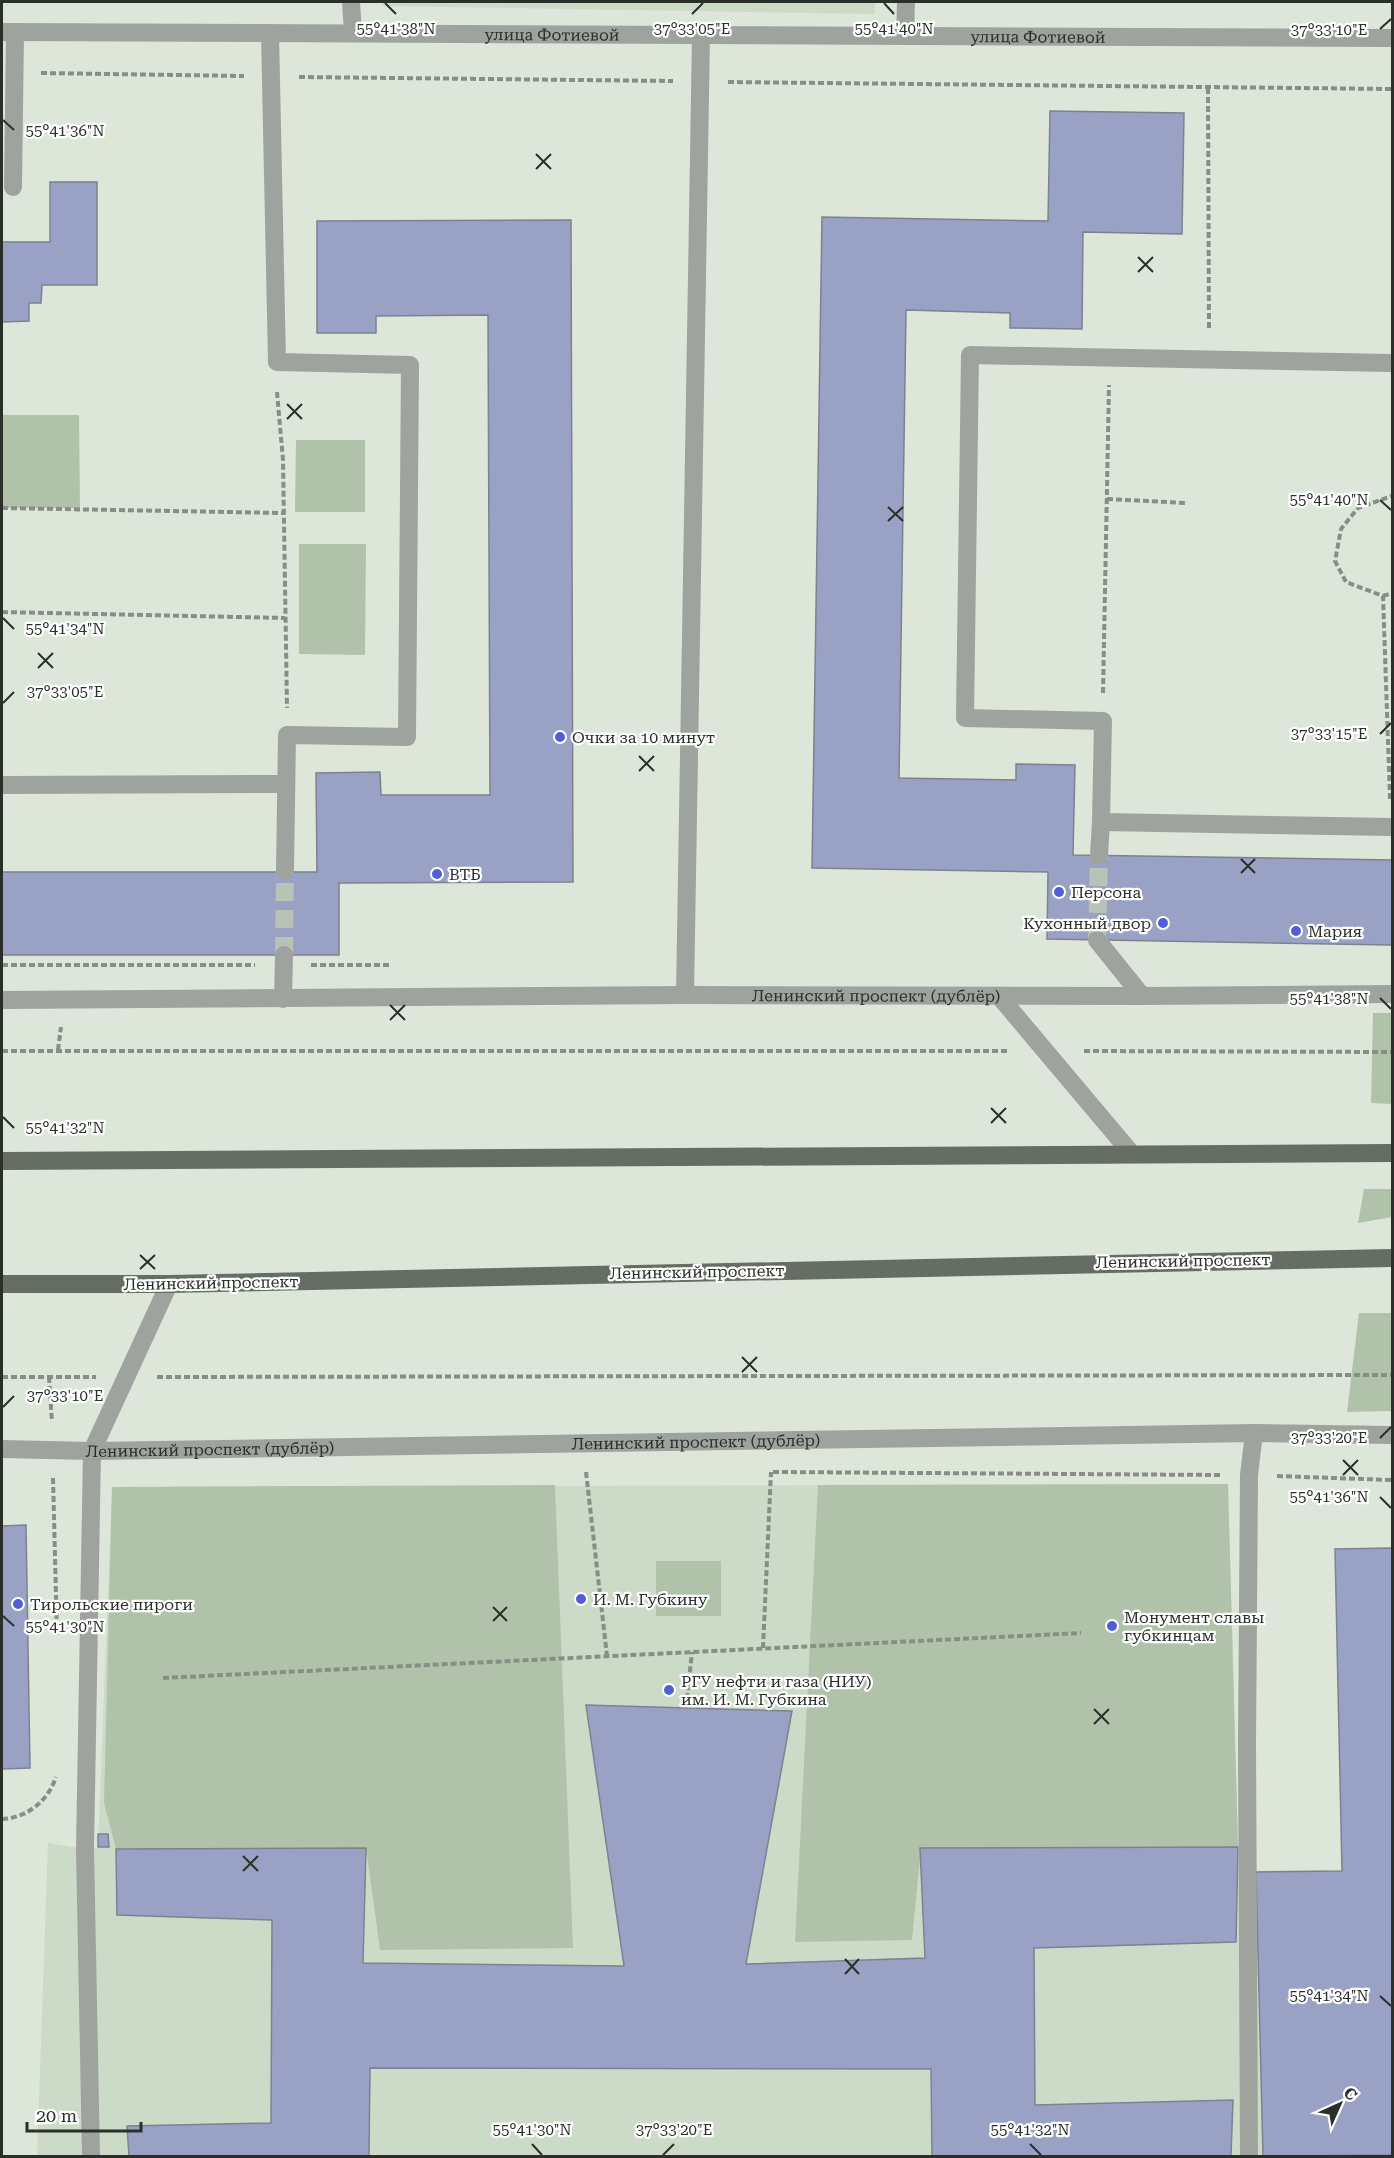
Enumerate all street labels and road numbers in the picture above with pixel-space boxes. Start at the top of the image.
street label: улица Фотиевой [484,25,620,44]
street label: улица Фотиевой [970,27,1106,46]
street label: Ленинский проспект (дублёр) [752,986,1000,1005]
street label: Ленинский проспект [1095,1250,1271,1272]
street label: Ленинский проспект [609,1261,785,1283]
street label: Ленинский проспект [123,1272,299,1294]
street label: Ленинский проспект (дублёр) [571,1430,820,1453]
street label: Ленинский проспект (дублёр) [85,1438,334,1461]

